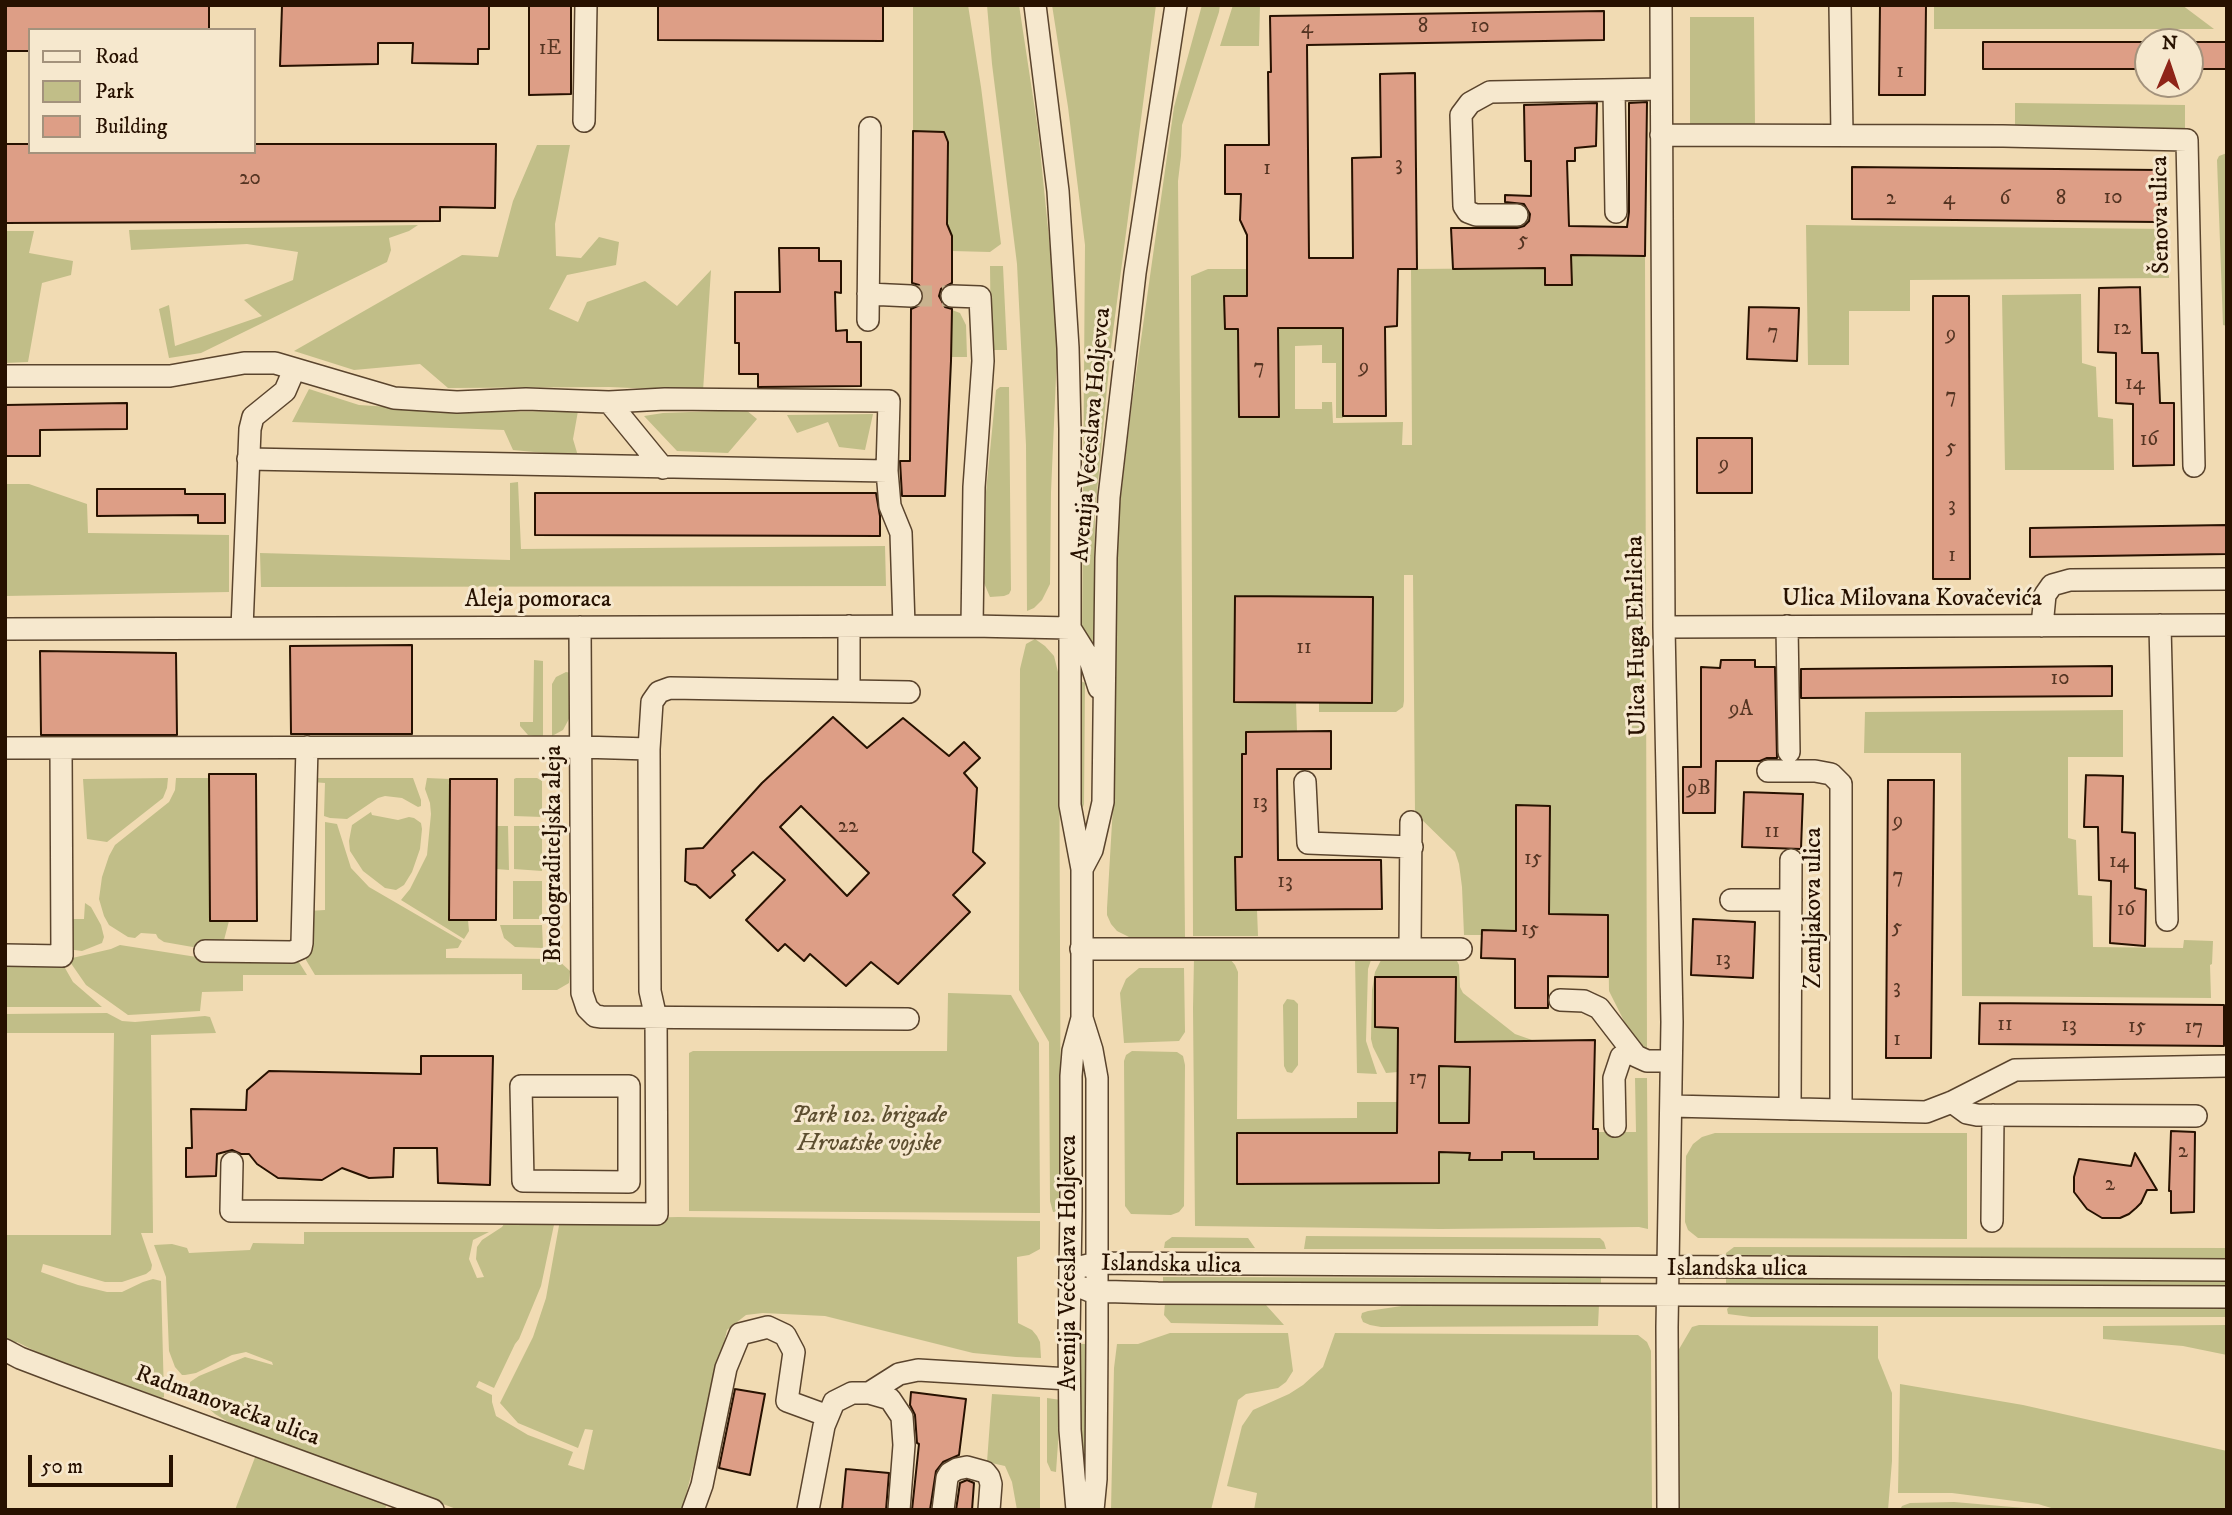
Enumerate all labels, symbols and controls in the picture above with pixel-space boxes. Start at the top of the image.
house number: 8 [1418,15,1428,41]
house number: 10 [1471,15,1489,41]
house number: 4 [1301,16,1313,42]
legend [28,28,256,154]
north arrow [2134,28,2204,98]
text: N [2161,32,2178,55]
house number: 1E [539,37,561,63]
text: Road [95,44,139,70]
house number: 1 [1896,60,1904,86]
text: Park [95,79,134,105]
text: Building [95,114,167,140]
house number: 3 [1395,153,1403,179]
street label: Šenova ulica [2147,156,2177,274]
house number: 1 [1263,157,1271,183]
house number: 20 [239,167,261,193]
house number: 10 [2104,186,2122,212]
house number: 2 [1886,187,1896,213]
house number: 4 [1943,187,1955,213]
house number: 6 [2000,187,2010,213]
house number: 8 [2056,187,2066,213]
house number: 5 [1518,229,1528,255]
street label: Avenija Većeslava Holjevca [1068,306,1118,564]
house number: 12 [2113,317,2131,343]
house number: 7 [1767,321,1779,347]
house number: 9 [1946,323,1956,349]
house number: 7 [1253,356,1265,382]
house number: 9 [1359,356,1369,382]
house number: 14 [2125,372,2145,398]
house number: 7 [1945,385,1957,411]
house number: 16 [2140,428,2158,454]
house number: 5 [1946,436,1956,462]
house number: 9 [1719,453,1729,479]
house number: 3 [1948,494,1956,520]
street label: Ulica Huga Ehrlicha [1622,535,1654,737]
house number: 1 [1948,544,1956,570]
street label: Ulica Milovana Kovačevića [1782,586,2042,614]
street label: Aleja pomoraca [465,587,611,615]
house number: 11 [1296,636,1312,662]
house number: 10 [2051,667,2069,693]
house number: 9A [1729,698,1753,724]
street label: Brodograditeljska aleja [541,745,569,963]
house number: 9B [1687,777,1711,803]
house number: 13 [1252,791,1268,817]
house number: 9 [1893,810,1903,836]
house number: 22 [838,815,858,841]
house number: 11 [1764,820,1780,846]
street label: Zemljakova ulica [1801,827,1829,989]
house number: 15 [1524,847,1542,873]
house number: 14 [2109,850,2129,876]
house number: 7 [1892,865,1904,891]
house number: 13 [1277,870,1293,896]
house number: 16 [2117,898,2135,924]
house number: 5 [1892,916,1902,942]
house number: 15 [1521,918,1539,944]
house number: 13 [1715,948,1731,974]
house number: 3 [1893,976,1901,1002]
house number: 11 [1997,1013,2013,1039]
house number: 13 [2061,1014,2077,1040]
house number: 15 [2128,1015,2146,1041]
house number: 17 [2185,1016,2203,1042]
house number: 1 [1893,1028,1901,1054]
house number: 17 [1409,1067,1427,1093]
park label: Park 102. brigade Hrvatske vojske [791,1103,947,1159]
street label: Avenija Većeslava Holjevca [1056,1135,1084,1391]
house number: 2 [2178,1140,2188,1166]
house number: 2 [2105,1173,2115,1199]
street label: Islandska ulica [1100,1250,1242,1282]
street label: Islandska ulica [1667,1256,1807,1284]
street label: Radmanovačka ulica [131,1360,323,1454]
scale bar [32,1442,177,1486]
text: 50 m [41,1454,83,1480]

